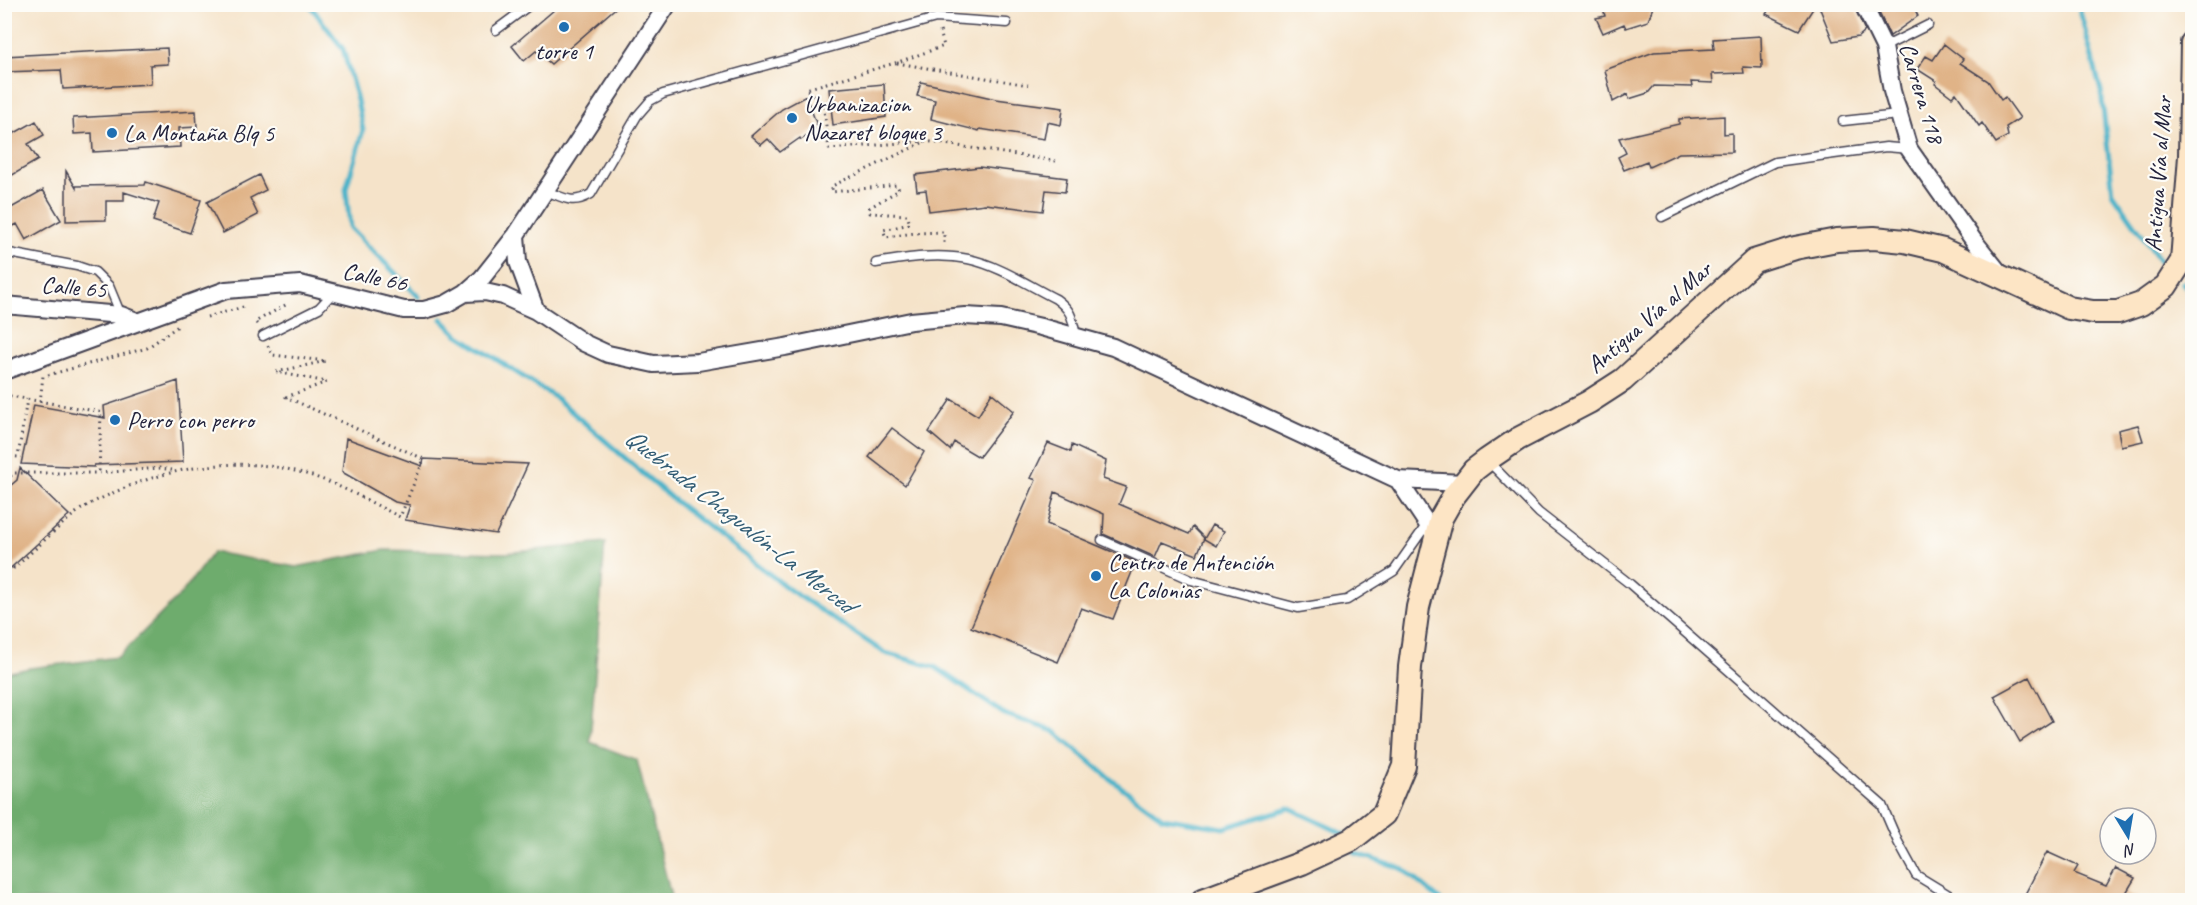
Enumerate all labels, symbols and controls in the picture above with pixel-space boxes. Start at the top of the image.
marker: torre 1 [557,20,571,34]
place label: torre 1 [535,36,594,66]
street label: Carrera 118 [1893,39,1952,149]
place label: Urbanizacion Nazaret bloque 3 [804,89,944,147]
street label: Antigua Vía al Mar [2138,93,2179,253]
marker: Urbanizacion Nazaret bloque 3 [785,111,799,125]
place label: La Montaña Blq 5 [124,118,276,148]
marker: La Montaña Blq 5 [105,126,119,140]
street label: Antigua Vía al Mar [1580,253,1719,379]
street label: Calle 66 [340,256,411,299]
street label: Calle 65 [40,269,109,305]
place label: Perro con perro [127,405,256,435]
marker: Perro con perro [108,413,122,427]
water label: Quebrada Chagualón-La Merced [618,421,867,625]
place label: Centro de Antención La Colonias [1108,547,1275,605]
marker: Centro de Antención La Colonias [1089,569,1103,583]
north arrow [2098,806,2158,866]
text: N [2121,839,2137,861]

